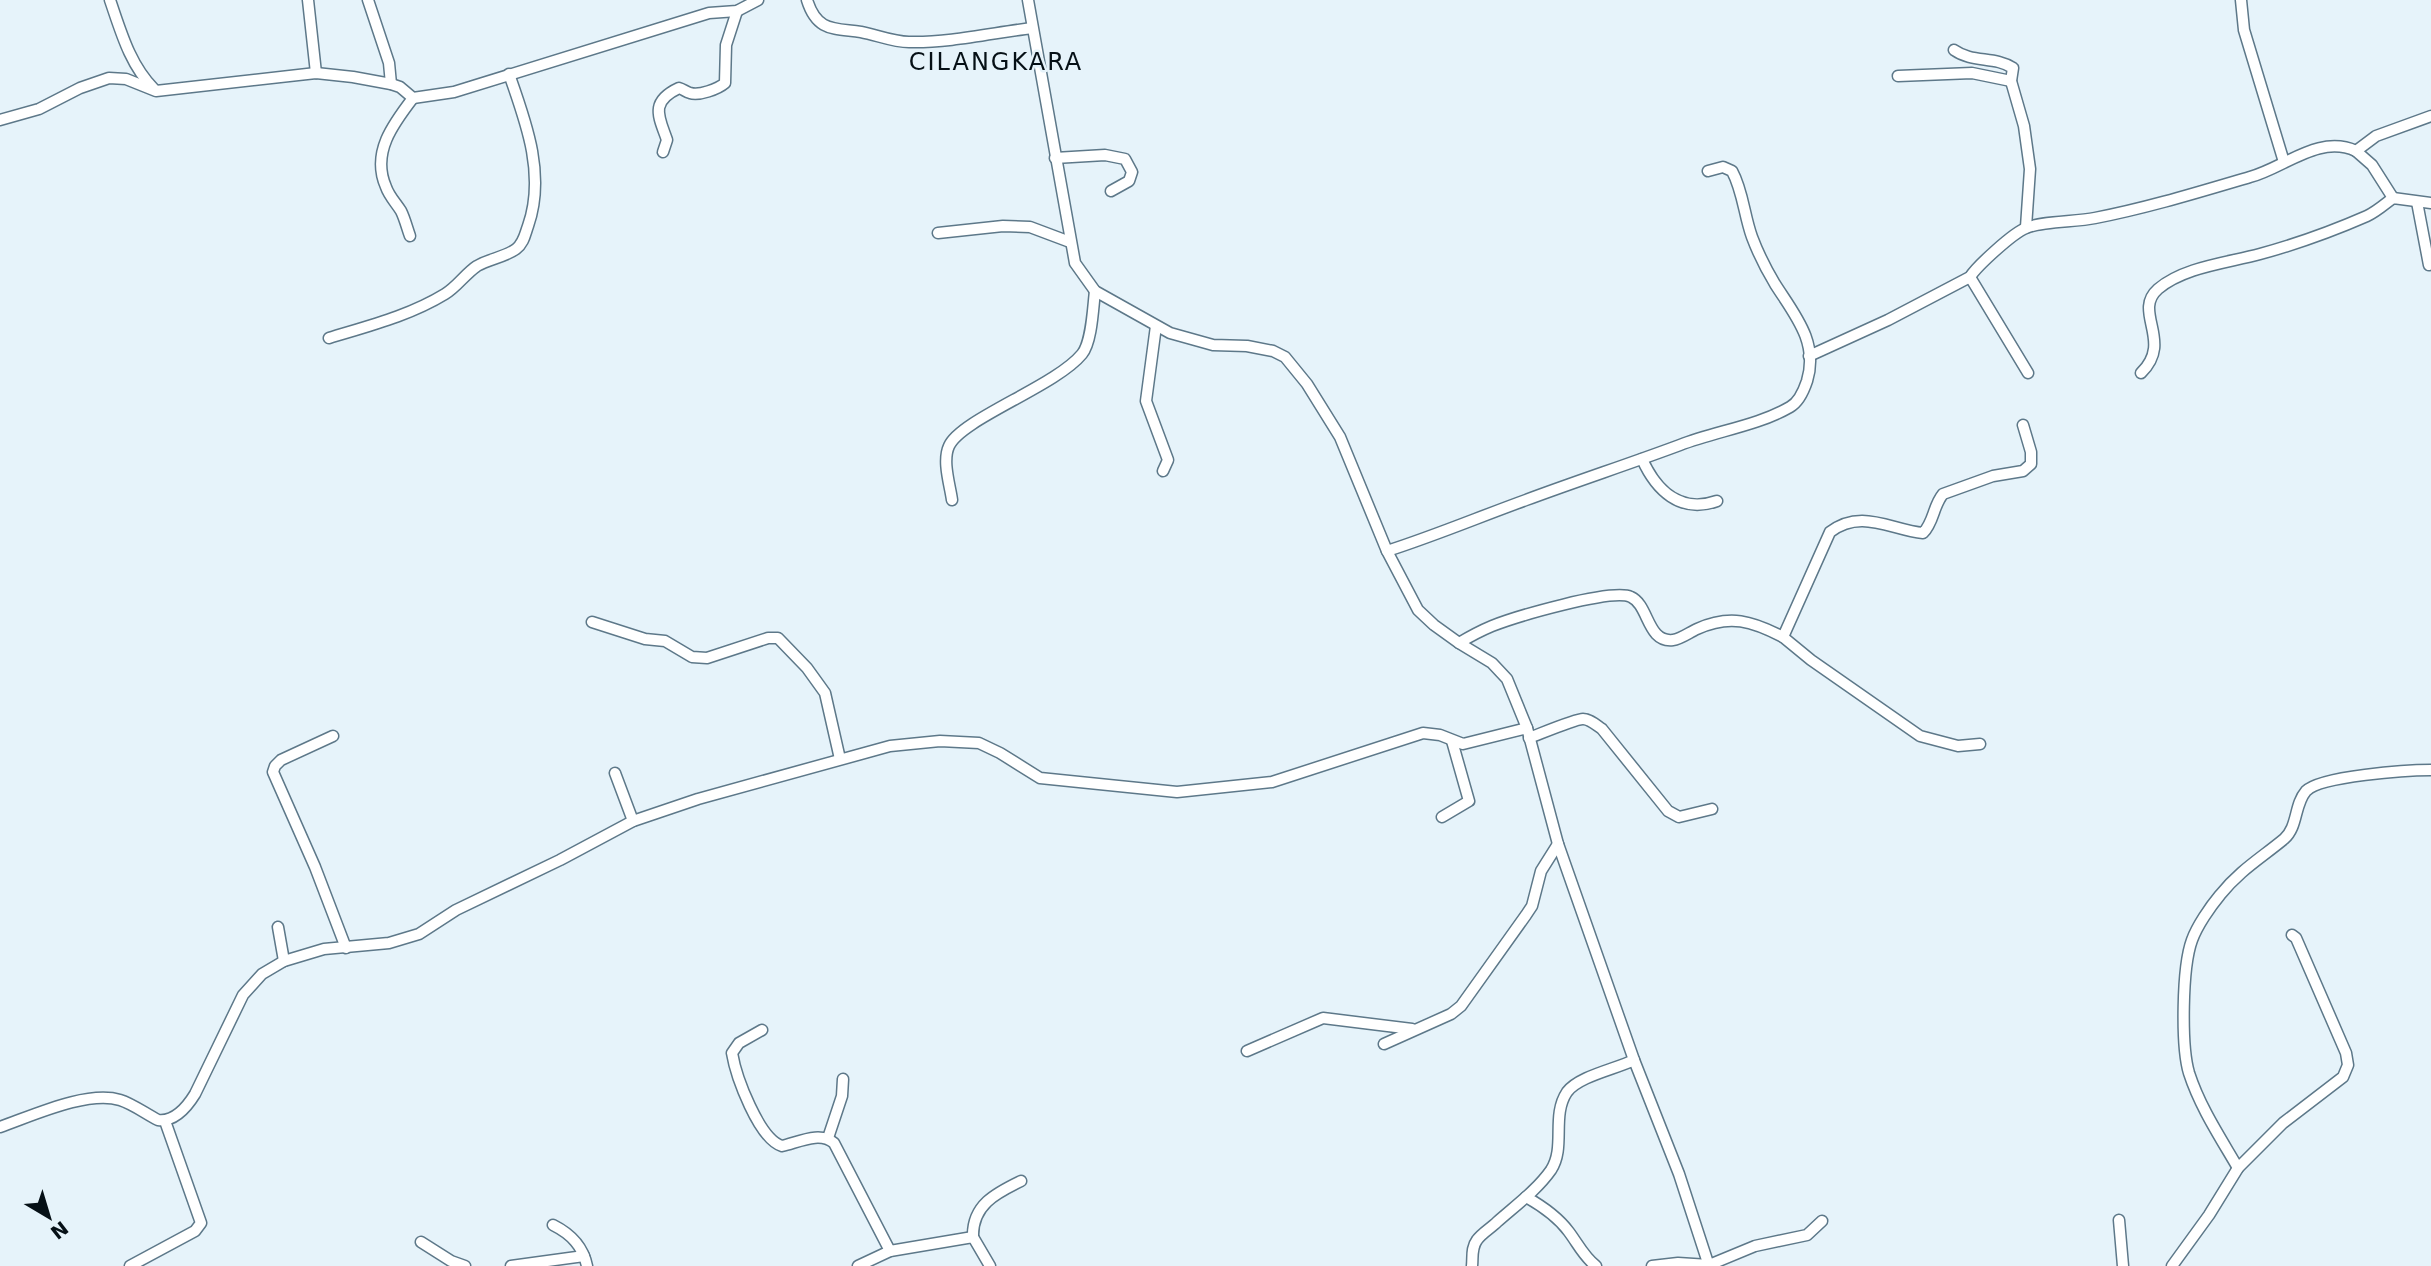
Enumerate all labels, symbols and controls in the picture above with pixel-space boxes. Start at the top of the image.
district label: CILANGKARA [909,48,1083,76]
north arrow [14,1182,84,1252]
text: N [46,1217,73,1244]

